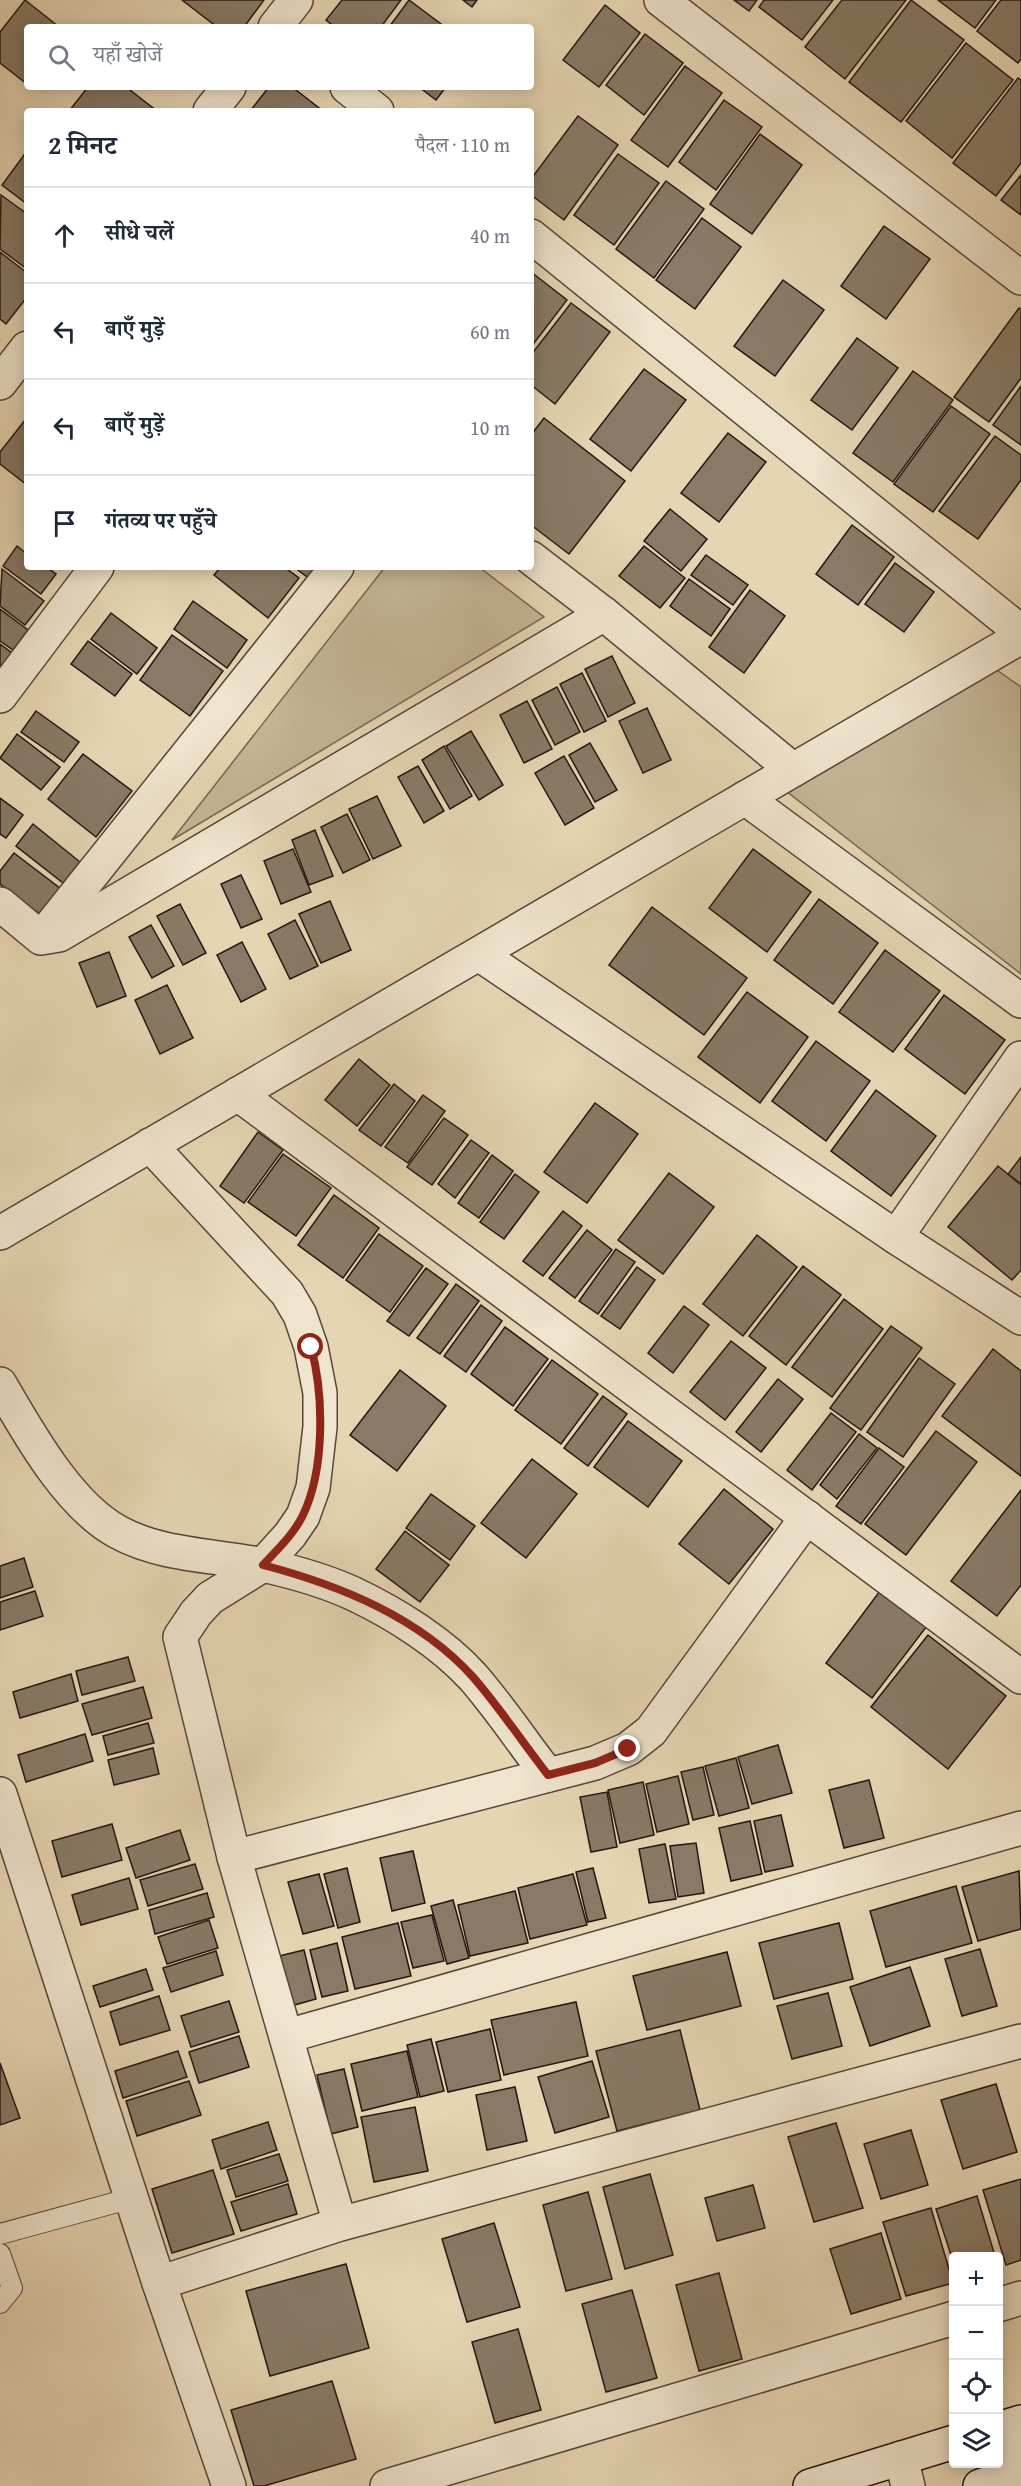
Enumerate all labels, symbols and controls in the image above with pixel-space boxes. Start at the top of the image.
search box [24,24,534,90]
text: यहाँ खोजें [93,38,162,70]
icon: search [45,41,78,74]
text: 2 मिनट [48,125,116,164]
text: पैदल · 110 m [416,130,510,159]
text: सीधे चलें [105,216,174,248]
icon: ahead [48,219,81,252]
text: 40 m [470,221,510,250]
text: बाएँ मुड़ें [105,312,164,344]
icon: left [48,315,81,348]
text: 60 m [470,317,510,346]
text: बाएँ मुड़ें [105,408,164,440]
icon: left [48,411,81,444]
text: 10 m [470,413,510,442]
text: गंतव्य पर पहुँचे [105,504,216,536]
icon: arrive [48,507,81,540]
route start [297,1333,323,1359]
route end [614,1735,640,1761]
map controls [949,2252,1003,2468]
button: + [949,2252,1003,2306]
button: − [949,2306,1003,2360]
button: locate [949,2360,1003,2414]
button: layers [949,2414,1003,2468]

